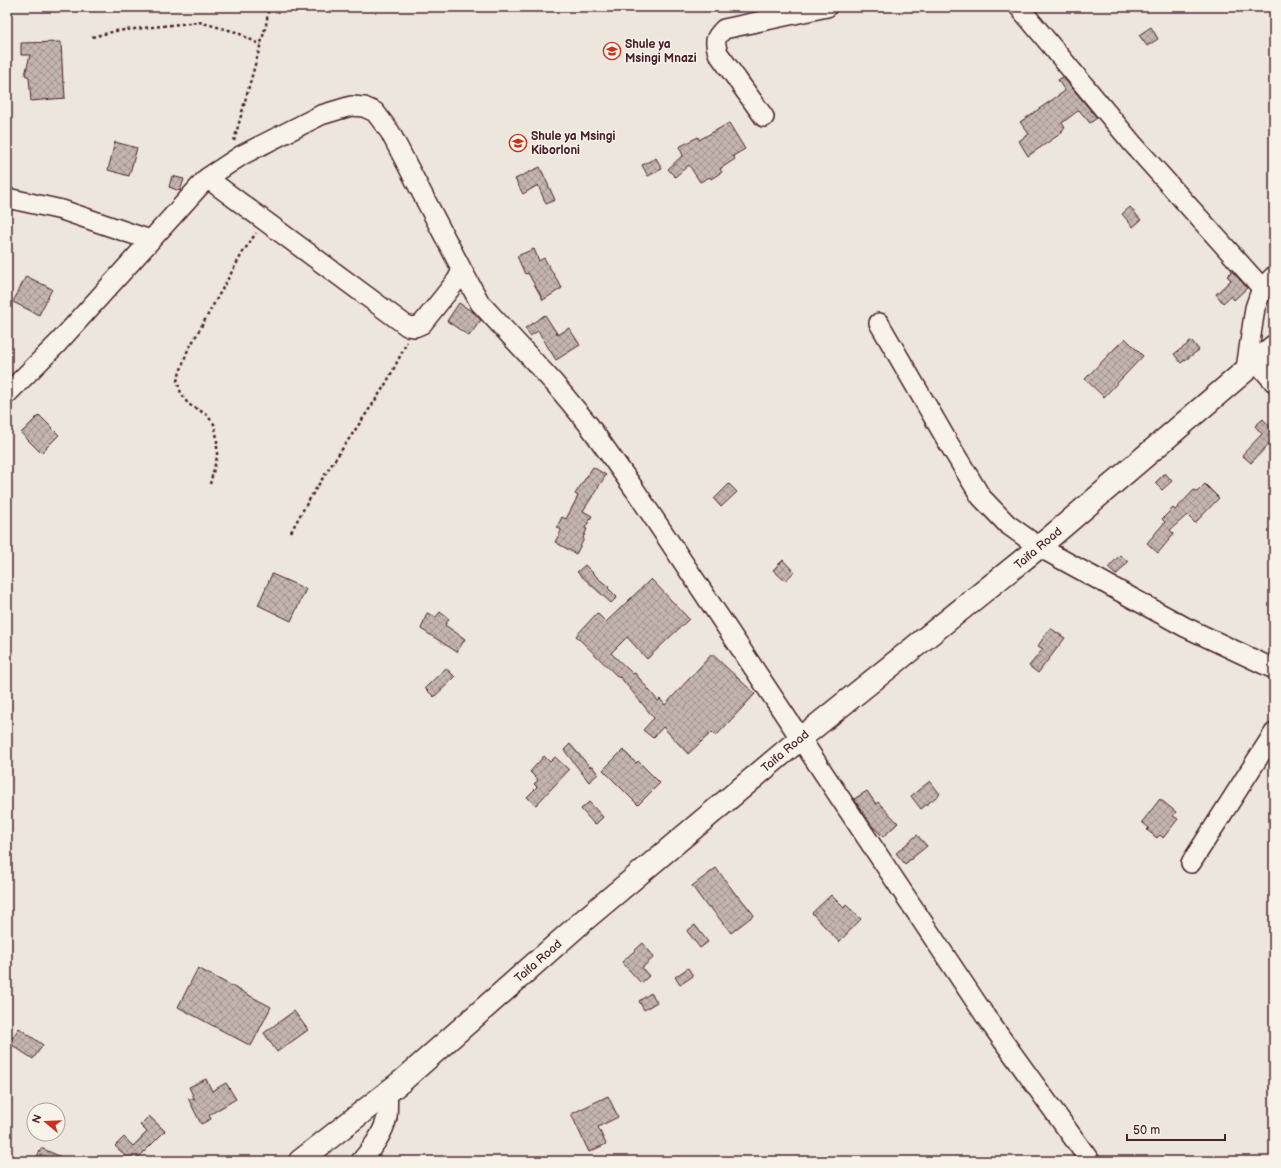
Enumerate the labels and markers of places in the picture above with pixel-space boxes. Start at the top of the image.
place label: Shule ya Msingi Mnazi [625,37,697,66]
school or university icon: Shule ya Msingi Mnazi [602,41,622,61]
place label: Shule ya Msingi Kiborloni [531,129,616,158]
school or university icon: Shule ya Msingi Kiborloni [508,133,528,153]

